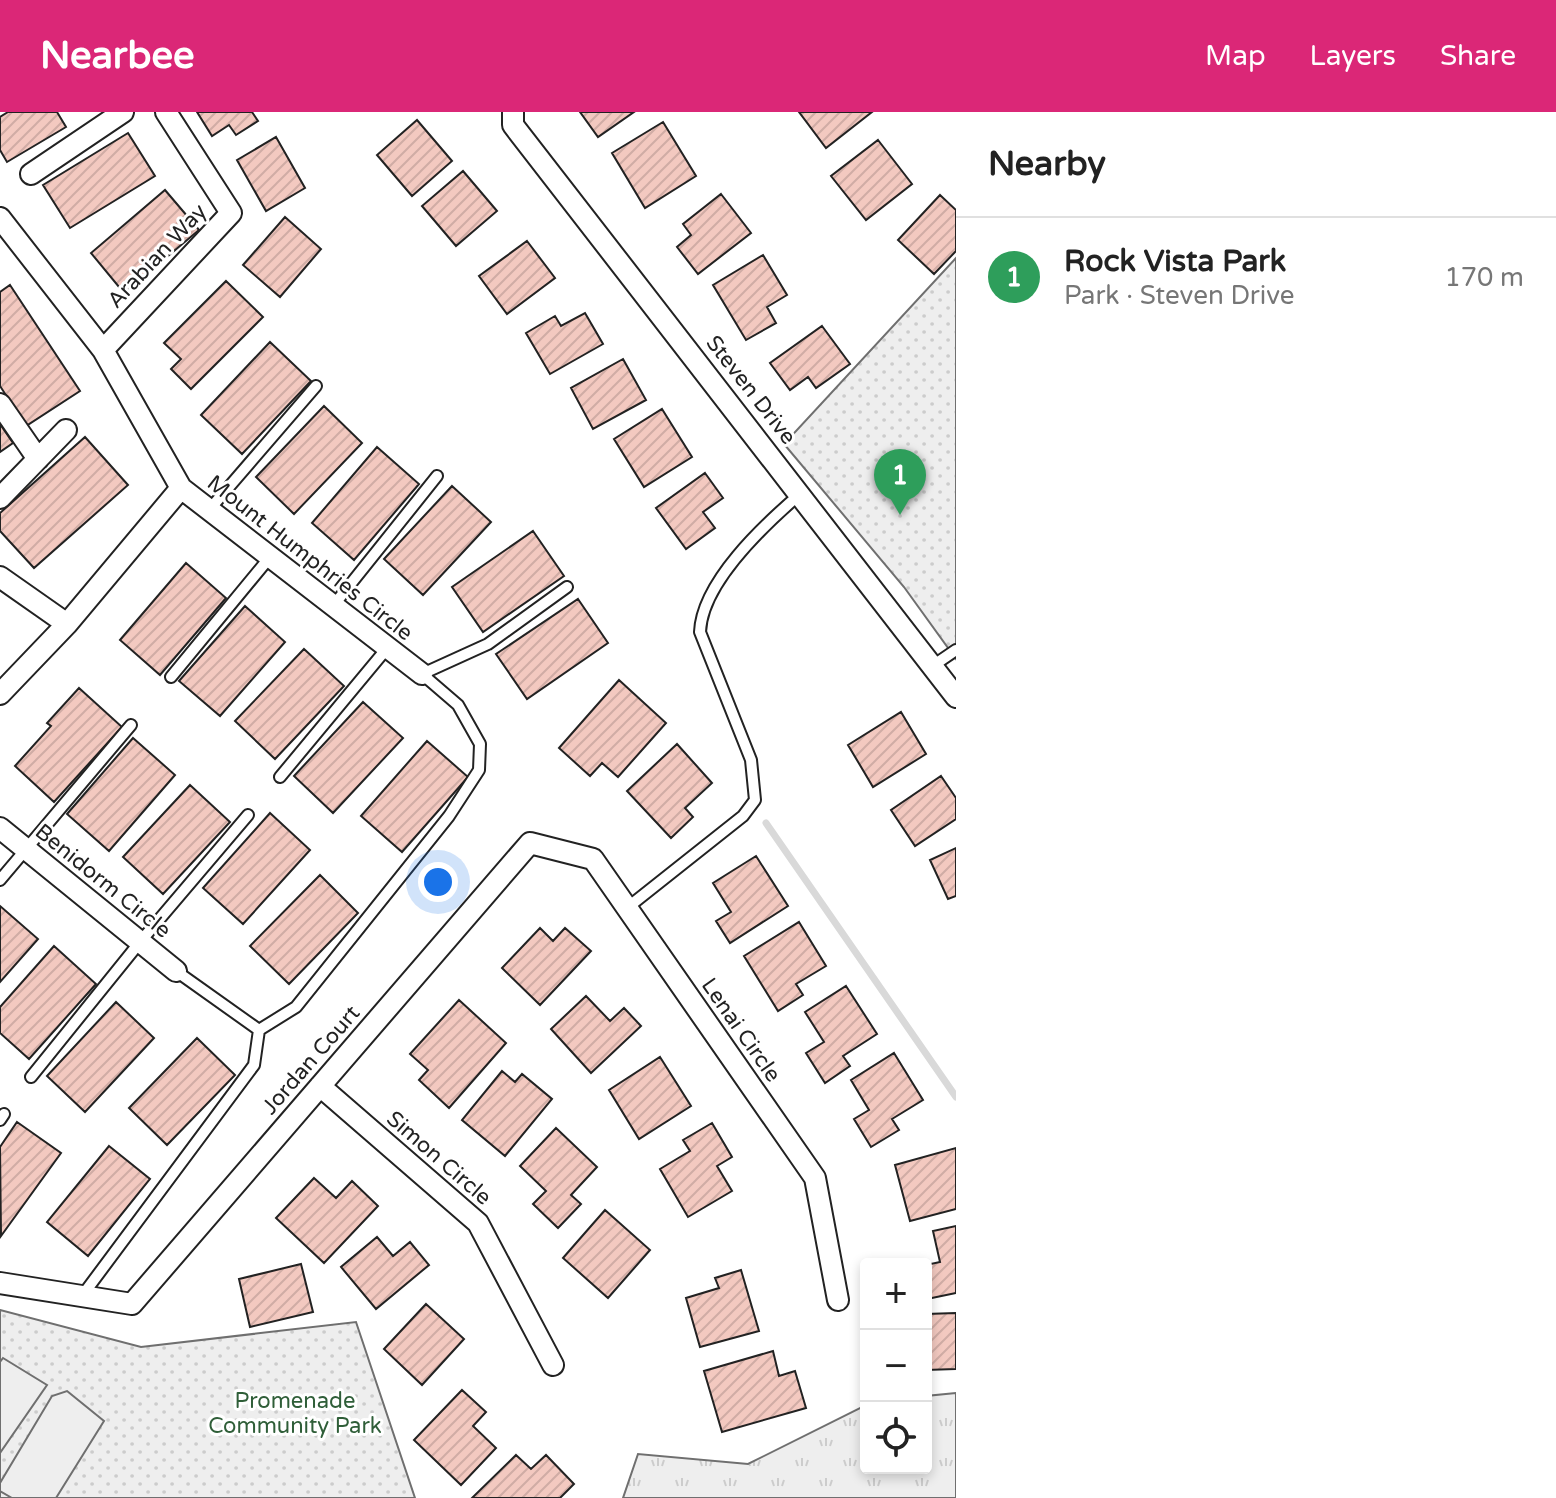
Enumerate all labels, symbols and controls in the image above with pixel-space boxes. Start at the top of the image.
text: Nearbee [40,33,194,79]
text: Map [1205,39,1266,73]
text: Layers [1310,39,1396,73]
text: Share [1440,39,1516,73]
text: Nearby [988,144,1106,185]
street label: Arabian Way [102,198,212,314]
text: Rock Vista Park [1064,243,1286,280]
text: 1 [1006,262,1022,293]
text: 170 m [1444,262,1524,293]
text: Park · Steven Drive [1064,280,1295,311]
street label: Steven Drive [700,330,802,450]
pin: 1 [874,449,926,515]
street label: Mount Humphries Circle [202,470,418,646]
street label: Benidorm Circle [30,818,176,944]
your location [418,862,458,902]
street label: Lenai Circle [696,973,786,1087]
street label: Jordan Court [257,1000,365,1120]
street label: Simon Circle [381,1106,497,1210]
map controls [860,1258,932,1474]
button: + [860,1258,932,1330]
button: − [860,1330,932,1402]
park label: Promenade Community Park [208,1388,382,1439]
button: locate [860,1402,932,1474]

